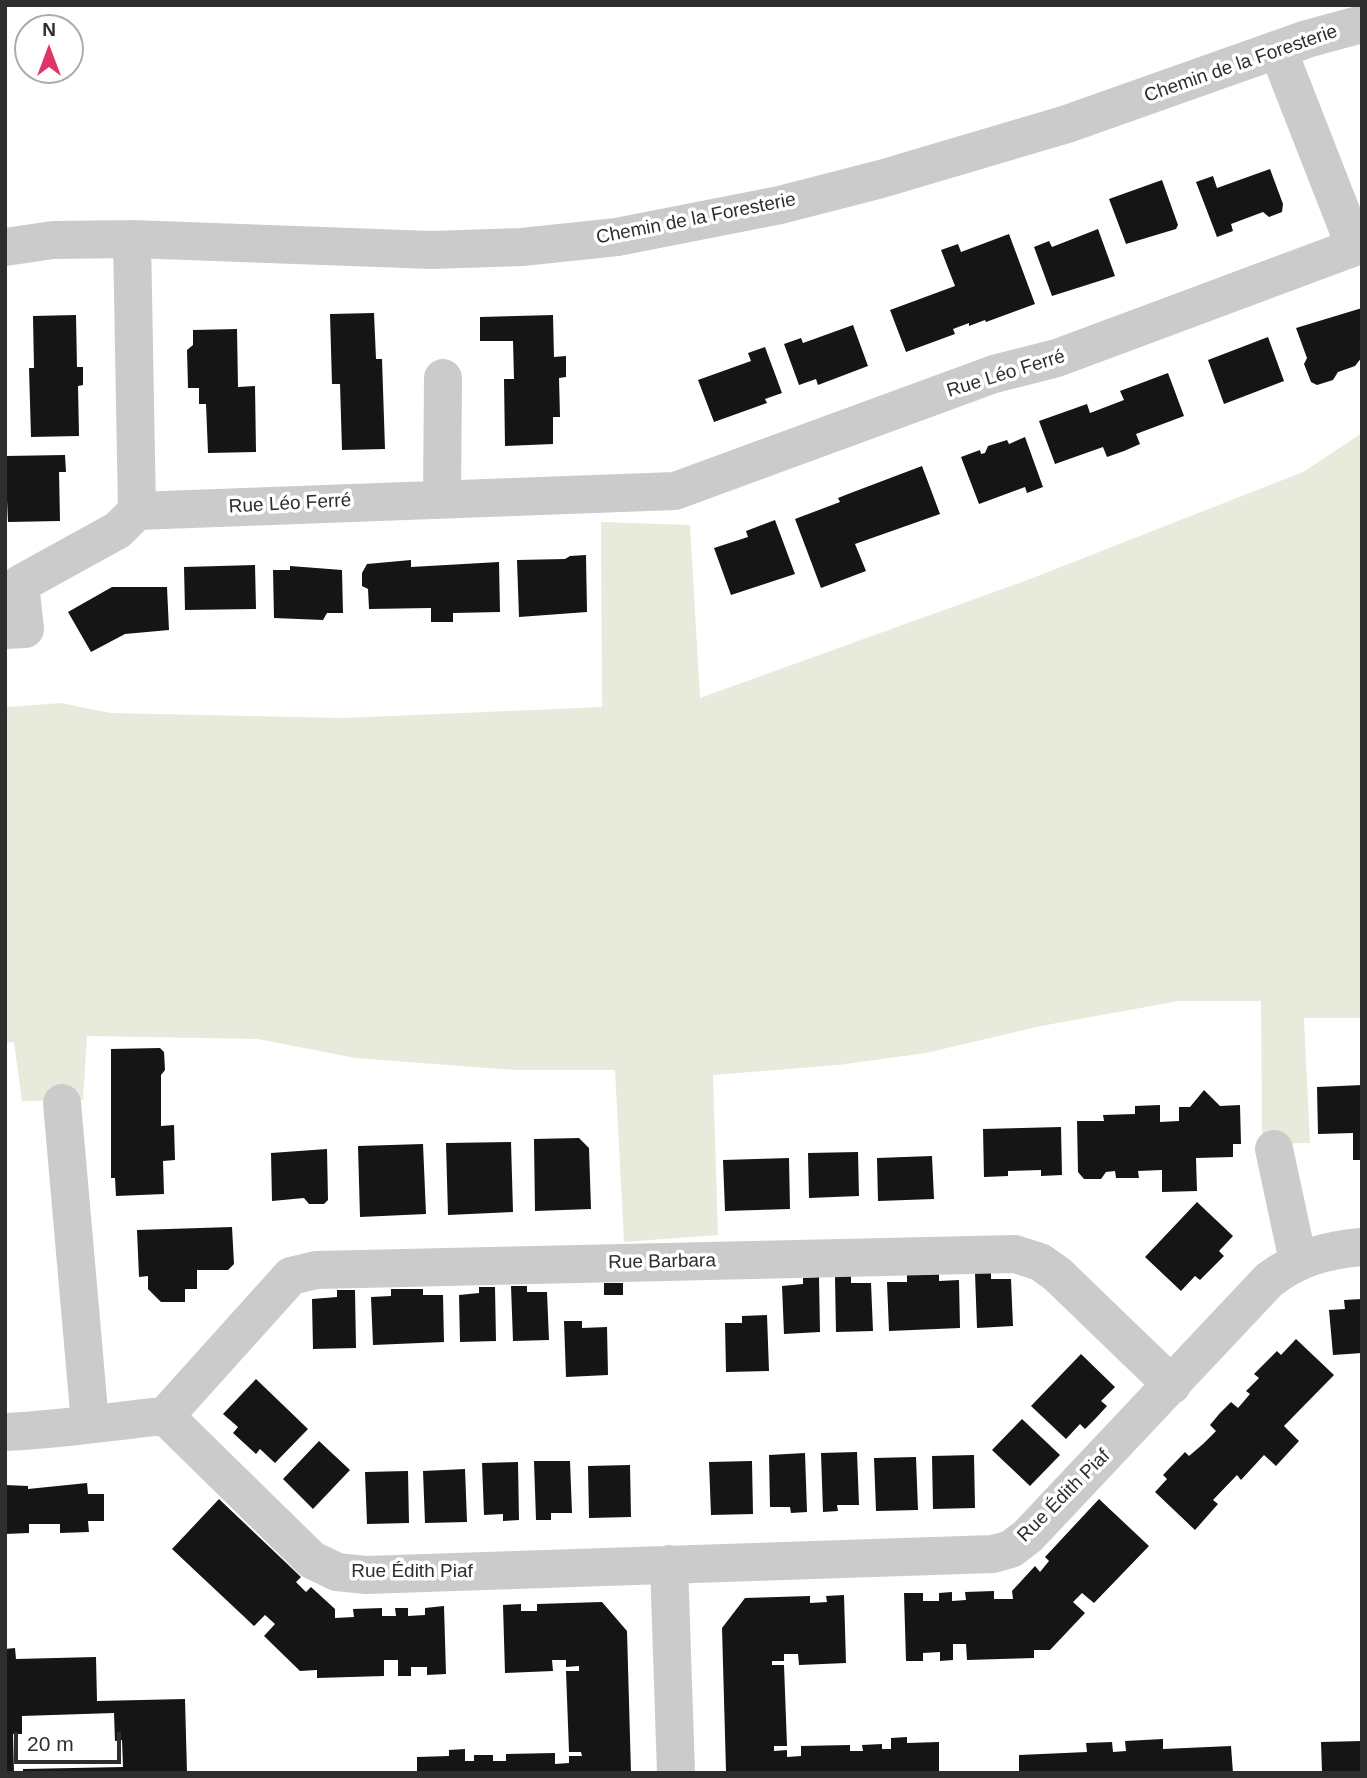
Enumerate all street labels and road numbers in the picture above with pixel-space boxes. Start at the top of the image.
street label: Chemin de la Foresterie [1141,20,1341,108]
street label: Chemin de la Foresterie [594,188,798,250]
street label: Rue Léo Ferré [944,345,1068,403]
street label: Rue Léo Ferré [228,489,352,519]
street label: Rue Barbara [608,1250,716,1274]
street label: Rue Édith Piaf [1013,1445,1115,1547]
street label: Rue Édith Piaf [351,1561,473,1583]

